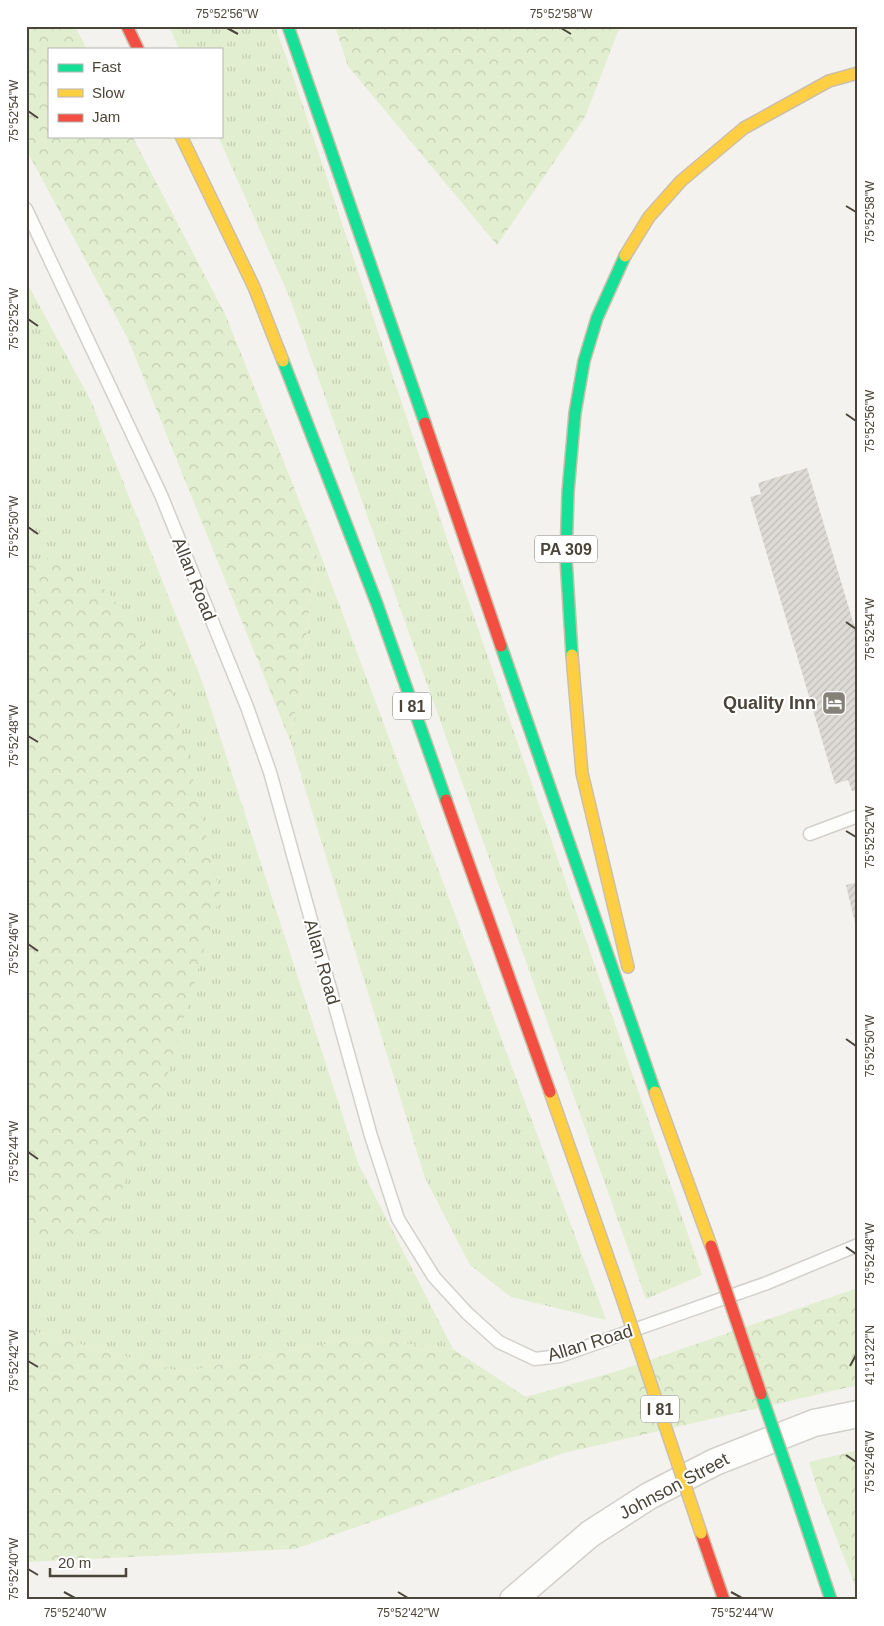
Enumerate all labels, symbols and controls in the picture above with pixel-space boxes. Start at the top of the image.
text: 75°52'56"W [196,7,259,21]
text: 75°52'58"W [530,7,593,21]
legend [48,48,222,138]
text: Fast [92,58,122,75]
text: 75°52'54"W [7,79,21,142]
text: Slow [92,84,125,101]
text: Jam [92,108,120,125]
text: 75°52'58"W [863,180,877,243]
text: 75°52'52"W [7,287,21,350]
text: 75°52'56"W [863,389,877,452]
text: 75°52'50"W [7,495,21,558]
street label: Allan Road [168,534,220,624]
road number: PA 309 [535,536,597,562]
text: 75°52'54"W [863,597,877,660]
hotel icon: Quality Inn [821,690,847,716]
road number: I 81 [393,692,431,719]
place label: Quality Inn [723,693,816,713]
text: 75°52'48"W [7,704,21,767]
text: 75°52'52"W [863,805,877,868]
text: 75°52'46"W [7,912,21,975]
street label: Allan Road [300,917,344,1007]
text: 75°52'50"W [863,1014,877,1077]
text: 75°52'44"W [7,1120,21,1183]
text: 75°52'48"W [863,1222,877,1285]
street label: Allan Road [545,1321,635,1365]
text: 41°13'22"N [863,1325,877,1385]
text: 75°52'42"W [7,1329,21,1392]
road number: I 81 [641,1396,679,1422]
text: 75°52'46"W [863,1430,877,1493]
street label: Johnson Street [616,1449,732,1523]
text: 75°52'40"W [7,1537,21,1600]
scale bar [50,1546,126,1578]
text: 20 m [58,1554,91,1571]
text: 75°52'40"W [44,1606,107,1620]
text: 75°52'42"W [377,1606,440,1620]
text: 75°52'44"W [711,1606,774,1620]

